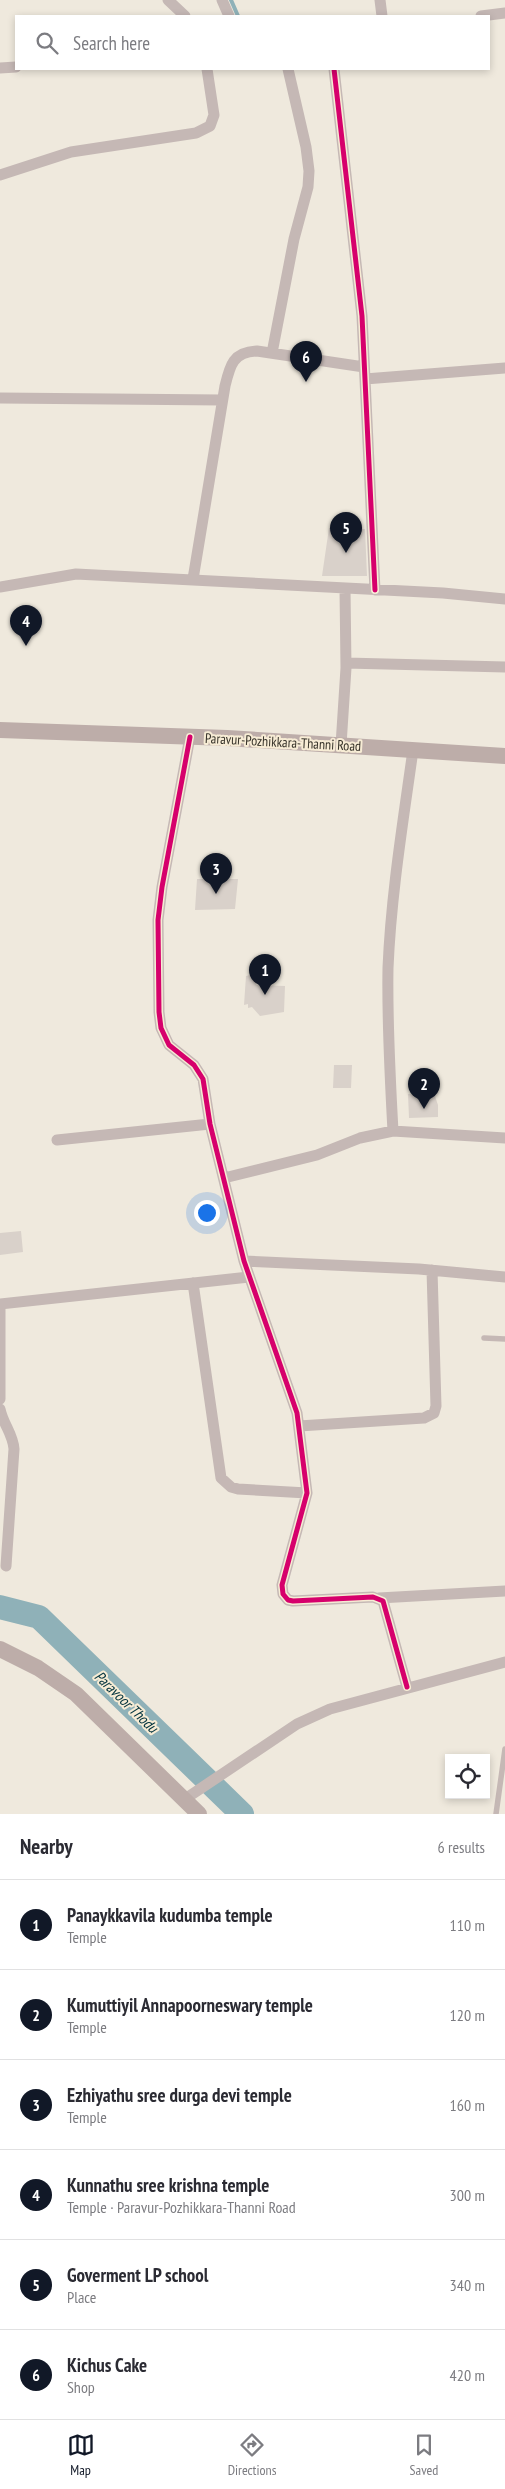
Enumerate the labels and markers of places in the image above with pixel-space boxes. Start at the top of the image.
pin: 6 [290,341,322,382]
pin: 5 [330,512,362,553]
pin: 4 [10,605,42,646]
pin: 3 [200,853,232,894]
pin: 1 [249,954,281,995]
pin: 2 [408,1068,440,1109]

